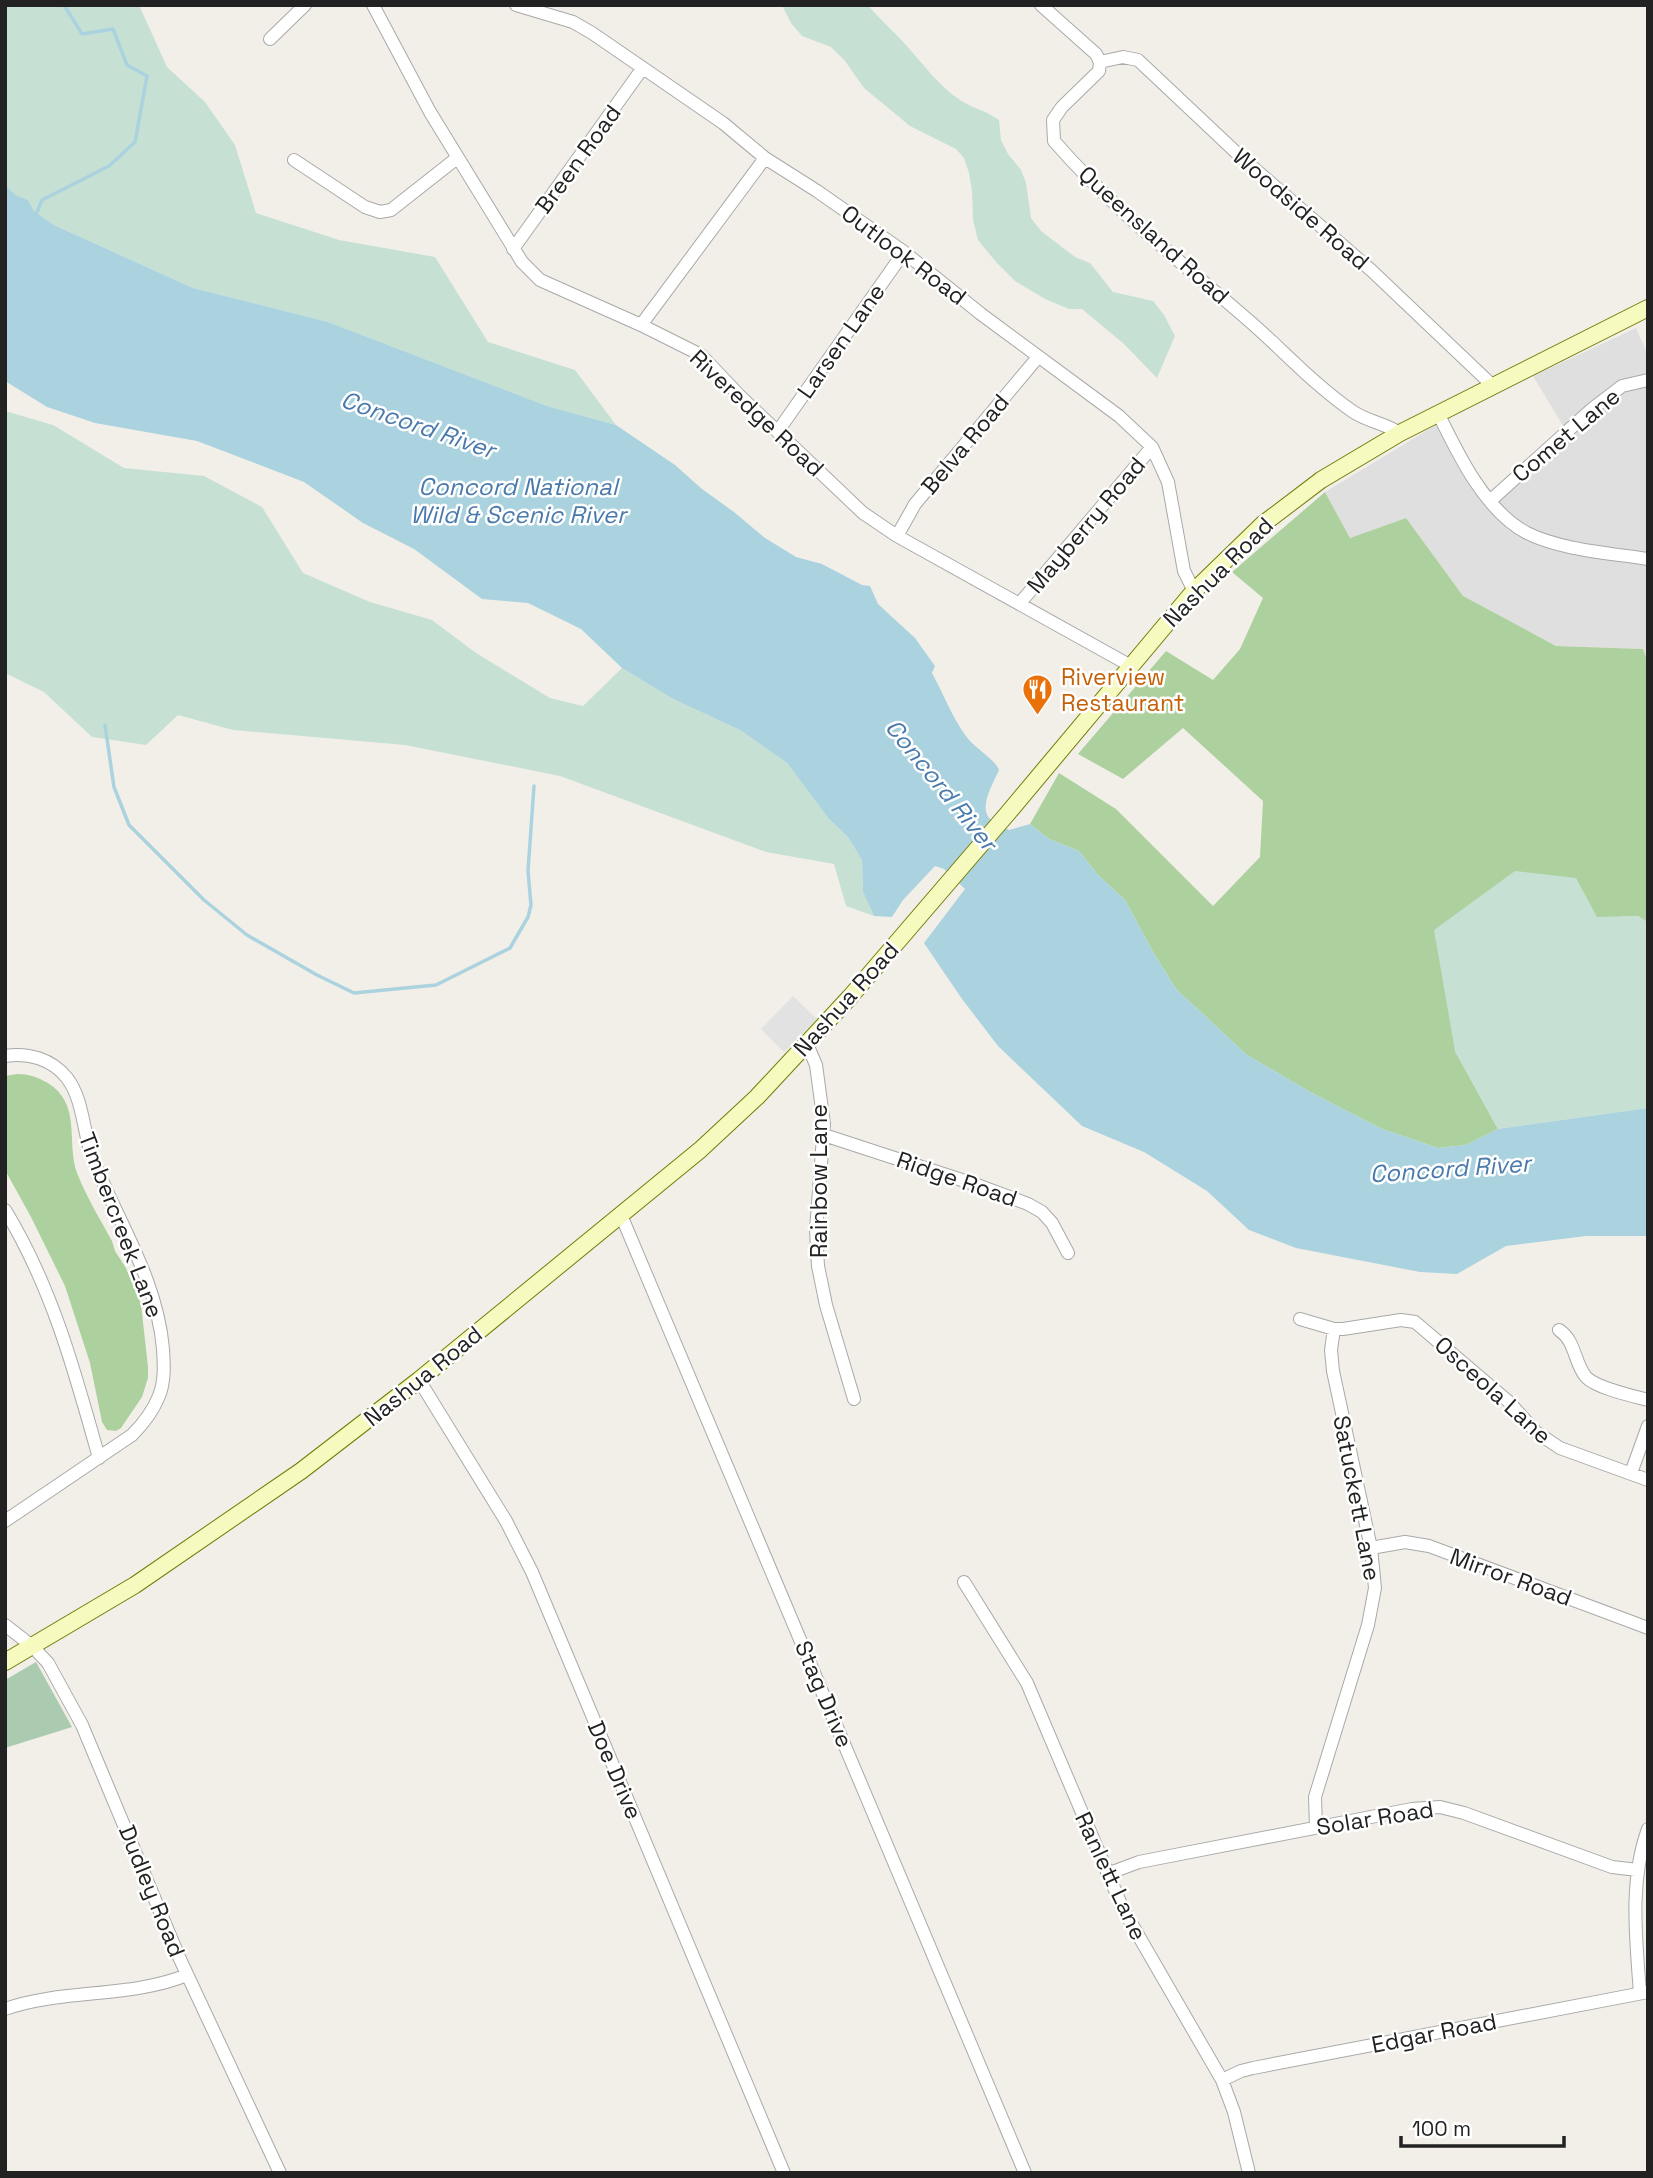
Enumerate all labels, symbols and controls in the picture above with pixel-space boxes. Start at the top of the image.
street label: Breen Road [528,99,628,219]
street label: Woodside Road [1226,141,1376,277]
street label: Queensland Road [1072,159,1236,311]
street label: Outlook Road [836,198,972,312]
street label: Larsen Lane [790,278,892,404]
street label: Riveredge Road [683,343,831,483]
street label: Comet Lane [1506,381,1626,489]
water label: Concord River [337,384,502,466]
street label: Belva Road [914,388,1016,500]
street label: Mayberry Road [1020,451,1152,599]
water label: Concord National Wild & Scenic River [410,471,629,530]
street label: Nashua Road [1156,510,1280,634]
place label: Riverview Restaurant [1061,662,1184,718]
restaurant icon: Riverview Restaurant [1021,673,1055,717]
water label: Concord River [879,712,1006,859]
street label: Nashua Road [787,935,905,1063]
street label: Rainbow Lane [804,1104,834,1258]
street label: Timbercreek Lane [72,1128,170,1322]
street label: Ridge Road [893,1144,1021,1214]
water label: Concord River [1369,1147,1534,1190]
street label: Nashua Road [358,1319,488,1433]
street label: Osceola Lane [1428,1330,1558,1450]
street label: Satuckett Lane [1326,1413,1388,1583]
street label: Mirror Road [1446,1541,1576,1613]
street label: Stag Drive [788,1636,860,1752]
street label: Doe Drive [581,1716,649,1824]
street label: Solar Road [1314,1794,1436,1842]
street label: Ranlett Lane [1068,1807,1154,1945]
street label: Dudley Road [112,1821,192,1961]
street label: Edgar Road [1369,2006,1499,2060]
scale bar [1401,2104,1564,2148]
text: 100 m [1412,2115,1471,2142]

